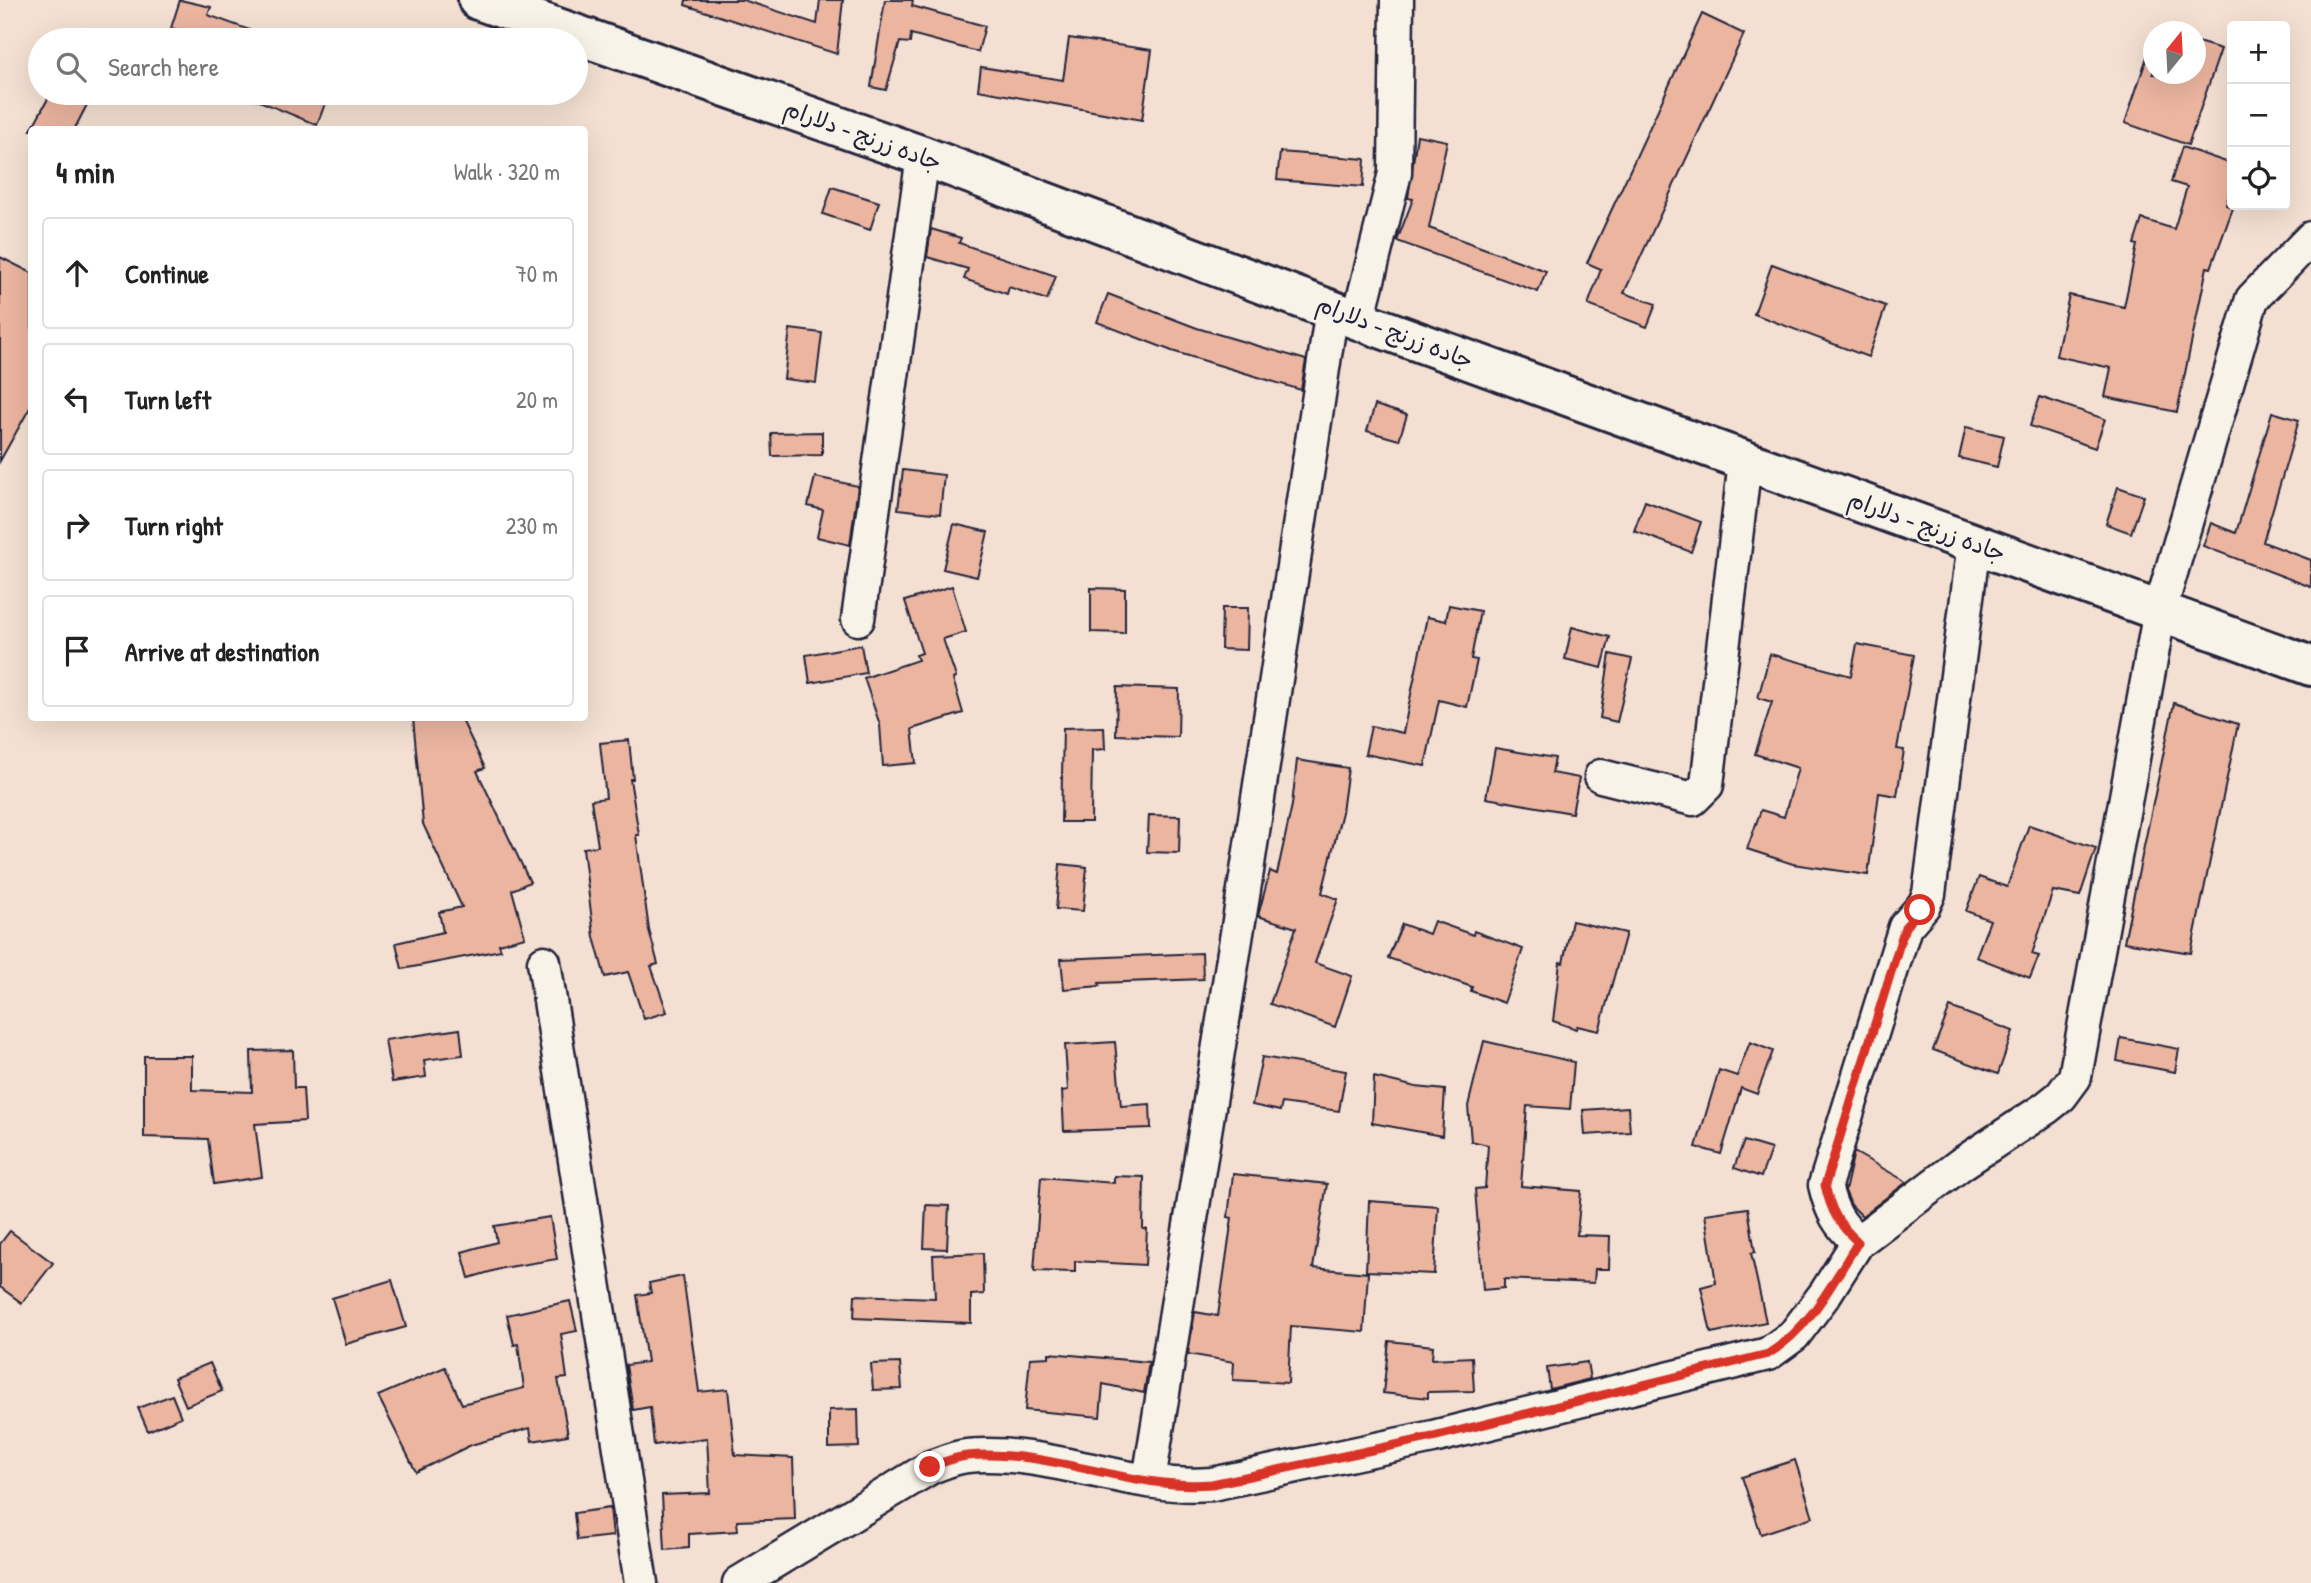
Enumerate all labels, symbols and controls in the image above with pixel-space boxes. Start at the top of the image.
north arrow [2143,21,2206,84]
map controls [2227,21,2290,210]
button: + [2227,21,2290,84]
search box [28,28,588,105]
icon: search [52,48,90,86]
text: Search here [108,49,219,84]
button: − [2227,84,2290,147]
street label: جاده زرنج - دلارام [779,92,946,180]
button: locate [2227,147,2290,210]
text: 4 min [56,152,115,192]
text: Walk · 320 m [454,156,560,187]
icon: ahead [58,254,96,292]
text: Continue [125,256,209,291]
text: 70 m [515,258,558,289]
street label: جاده زرنج - دلارام [1311,287,1478,378]
icon: left [58,380,96,418]
text: Turn left [125,382,211,417]
text: 20 m [516,384,558,415]
street label: جاده زرنج - دلارام [1843,483,2010,571]
icon: right [58,506,96,544]
text: Turn right [125,508,223,543]
text: 230 m [506,510,558,541]
icon: arrive [58,632,96,670]
text: Arrive at destination [125,634,320,669]
route start [1904,894,1935,925]
route end [914,1451,945,1482]

